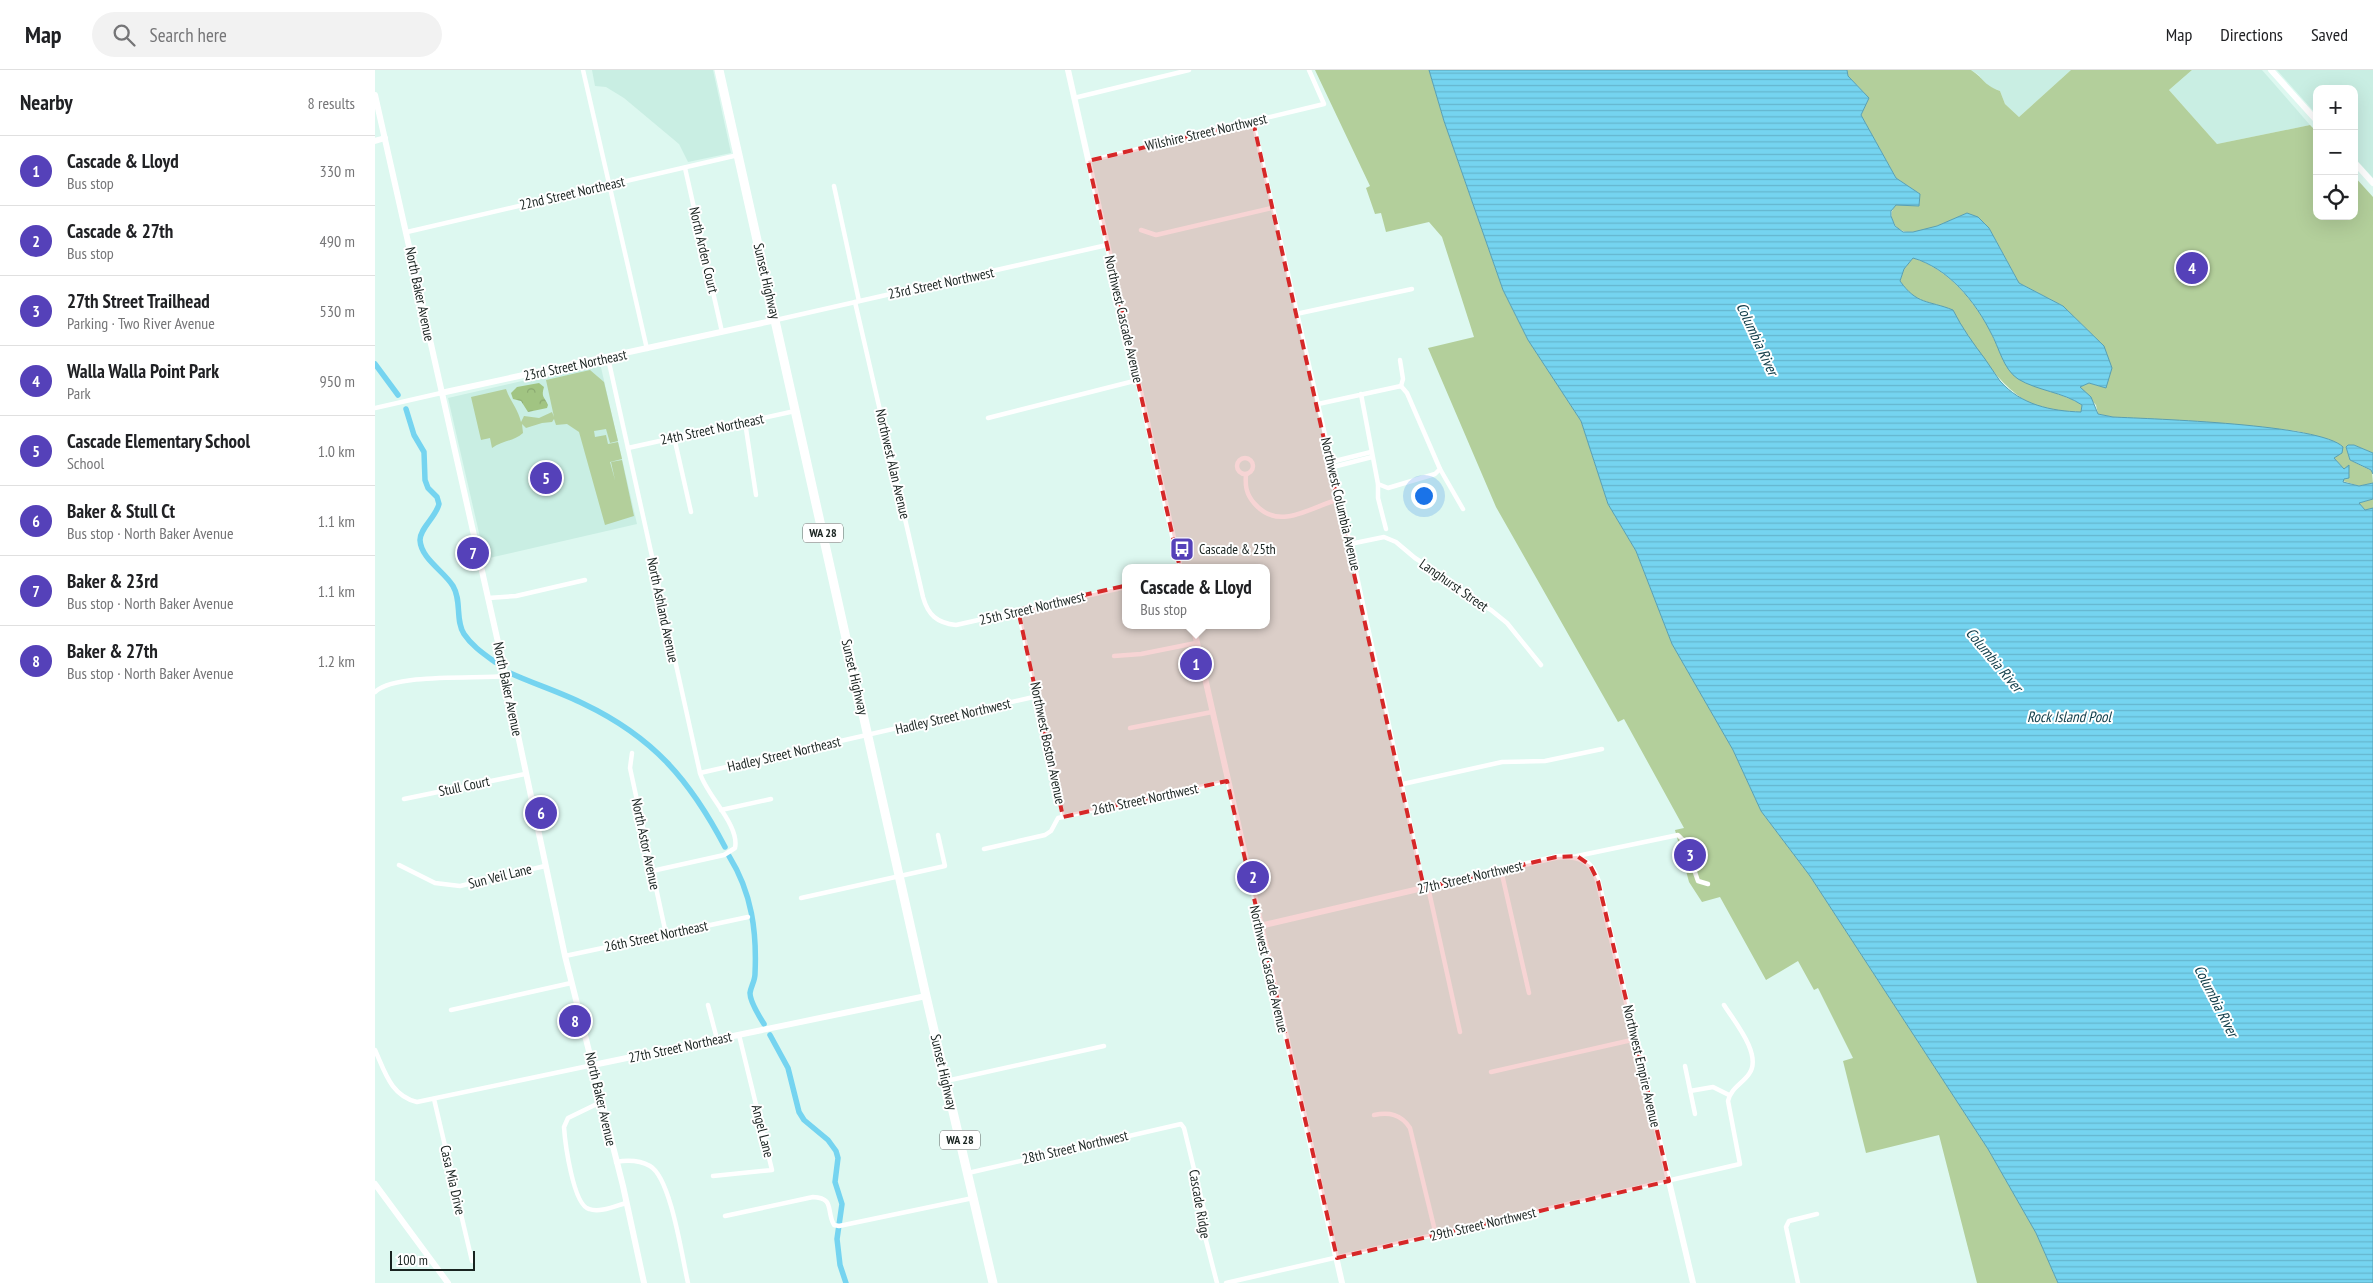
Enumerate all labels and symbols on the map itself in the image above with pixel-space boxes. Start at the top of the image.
street label: Wilshire Street Northwest [1143,109,1269,155]
street label: 22nd Street Northeast [518,172,627,214]
street label: North Arden Court [685,205,723,295]
street label: Sunset Highway [750,241,785,321]
street label: North Baker Avenue [401,245,439,343]
pin: 4 [2176,249,2208,287]
street label: Northwest Cascade Avenue [1101,254,1147,385]
street label: 23rd Street Northwest [886,263,996,303]
water label: Columbia River [1732,299,1783,380]
street label: 23rd Street Northeast [522,345,628,385]
street label: Northwest Alan Avenue [872,407,914,521]
street label: 24th Street Northeast [659,409,765,449]
street label: Northwest Columbia Avenue [1317,435,1365,573]
pin: 5 [530,459,562,497]
your location [1411,483,1437,509]
road number: WA 28 [803,523,843,542]
pin: 7 [457,534,489,572]
bus stop icon: Cascade & 25th [1169,536,1195,562]
place label: Cascade & 25th [1199,540,1276,558]
street label: Langhurst Street [1416,555,1492,615]
street label: North Ashland Avenue [643,556,683,664]
street label: 25th Street Northwest [977,587,1087,629]
water label: Columbia River [1962,624,2028,697]
street label: Sunset Highway [838,637,873,717]
street label: North Baker Avenue [489,640,527,738]
pin: 1 [1180,645,1212,683]
street label: Northwest Boston Avenue [1026,680,1070,806]
street label: Hadley Street Northwest [893,694,1013,738]
water label: Rock Island Pool [2027,707,2113,726]
street label: Hadley Street Northeast [726,732,842,776]
street label: Stull Court [437,772,491,800]
street label: 26th Street Northwest [1090,779,1200,819]
pin: 6 [525,794,557,832]
street label: North Astor Avenue [627,796,665,892]
pin: 3 [1674,836,1706,874]
street label: 27th Street Northwest [1416,856,1525,898]
pin: 2 [1237,858,1269,896]
street label: Sun Veil Lane [466,859,534,893]
street label: Northwest Cascade Avenue [1246,904,1292,1035]
street label: 26th Street Northeast [603,916,709,956]
water label: Columbia River [2190,962,2244,1042]
pin: 8 [559,1002,591,1040]
street label: Northwest Empire Avenue [1619,1003,1665,1129]
street label: 27th Street Northeast [627,1027,733,1067]
street label: Sunset Highway [927,1032,962,1112]
street label: North Baker Avenue [581,1050,621,1148]
street label: Angel Lane [748,1103,778,1160]
street label: 28th Street Northwest [1020,1126,1130,1168]
road number: WA 28 [940,1130,980,1150]
street label: Casa Mia Drive [436,1143,470,1217]
street label: Cascade Ridge [1185,1168,1215,1240]
street label: 29th Street Northwest [1428,1203,1538,1245]
scale bar [390,1248,475,1271]

